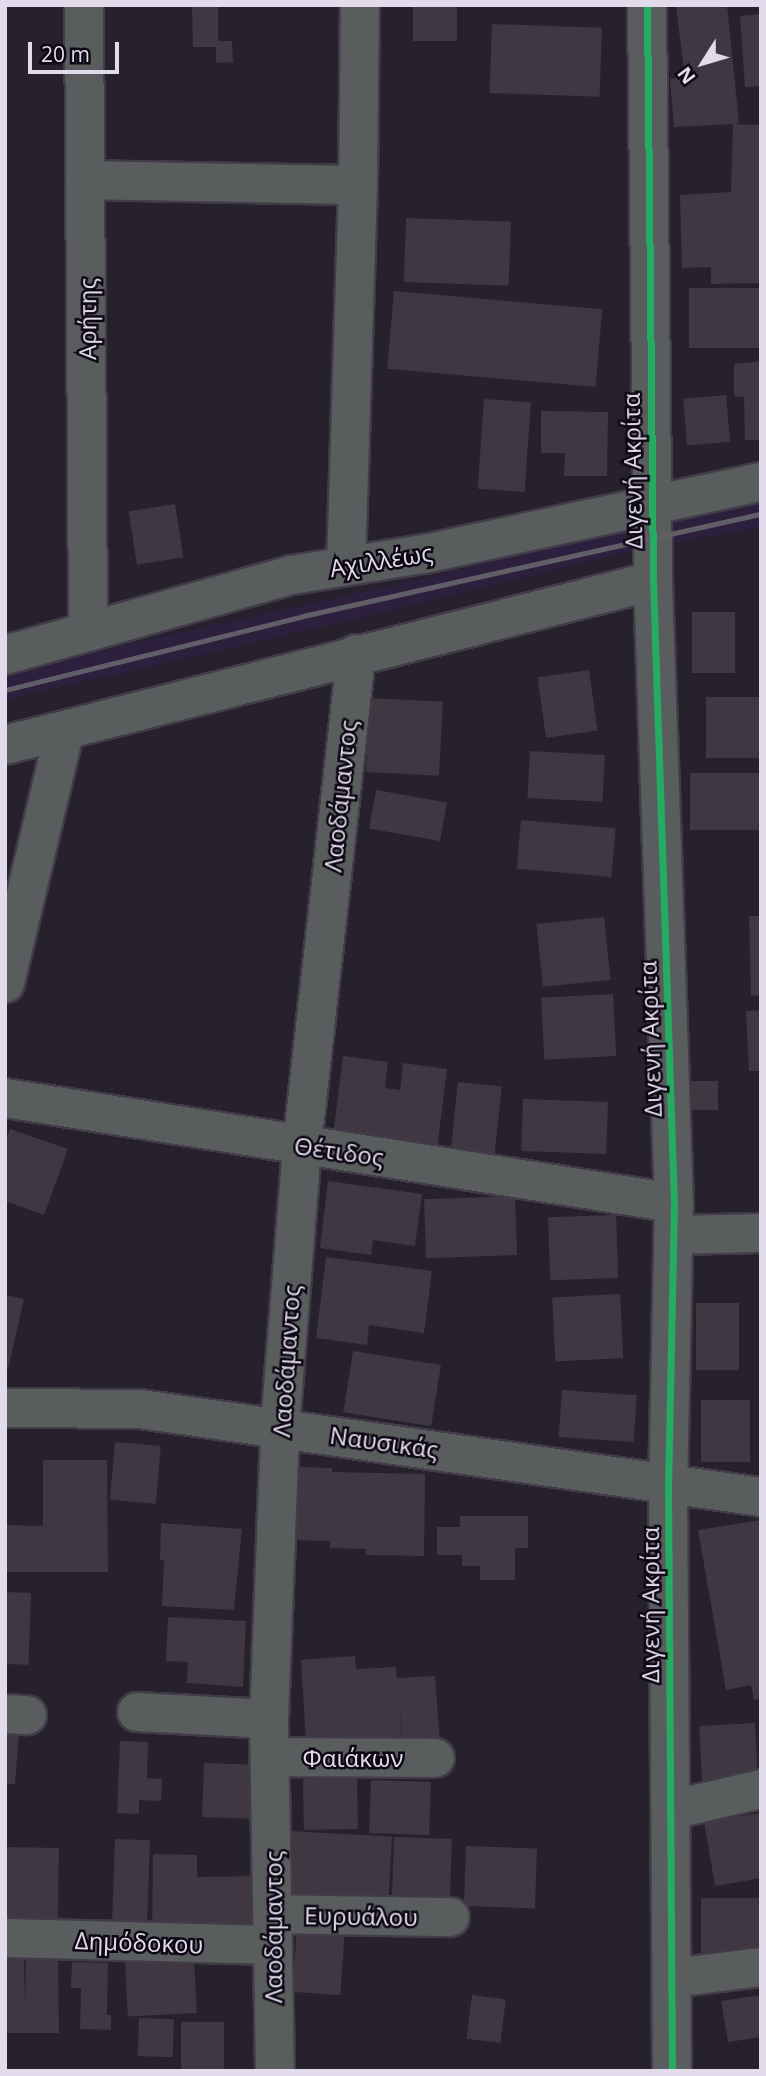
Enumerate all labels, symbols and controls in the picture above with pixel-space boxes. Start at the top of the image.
scale bar [32,28,122,72]
north arrow [668,28,738,98]
text: 20 m [41,40,90,68]
text: N [671,62,701,90]
street label: Αρήτης [73,278,101,360]
street label: Διγενή Ακρίτα [616,393,648,549]
street label: Αχιλλέως [328,538,434,582]
street label: Λαοδάμαντος [318,719,362,873]
street label: Διγενή Ακρίτα [633,961,667,1117]
street label: Θέτιδος [292,1130,386,1172]
street label: Λαοδάμαντος [266,1284,306,1438]
street label: Ναυσικάς [328,1420,440,1464]
street label: Διγενή Ακρίτα [636,1527,664,1683]
street label: Φαιάκων [303,1744,403,1772]
street label: Λαοδάμαντος [259,1851,287,2003]
street label: Ευρυάλου [304,1901,418,1931]
street label: Δημόδοκου [74,1925,204,1959]

